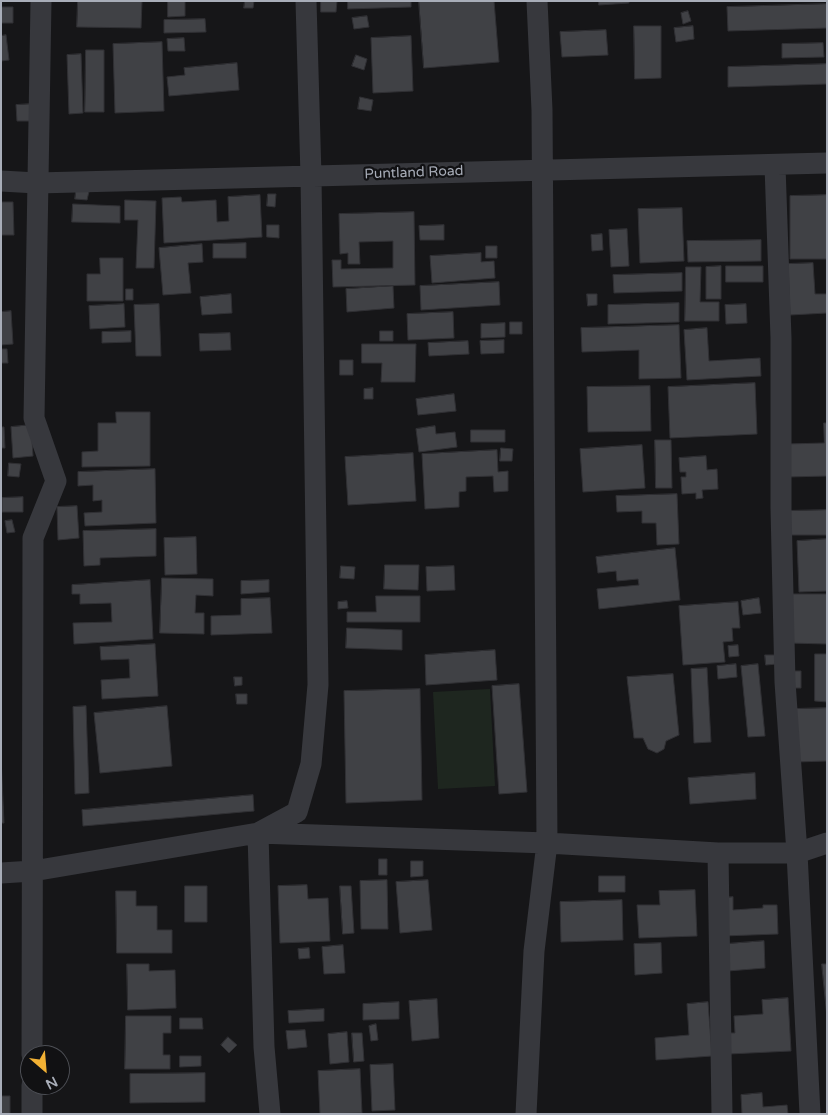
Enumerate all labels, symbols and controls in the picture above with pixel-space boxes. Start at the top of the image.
street label: Puntland Road [364,163,464,183]
north arrow [20,1045,70,1095]
text: N [43,1073,60,1093]

